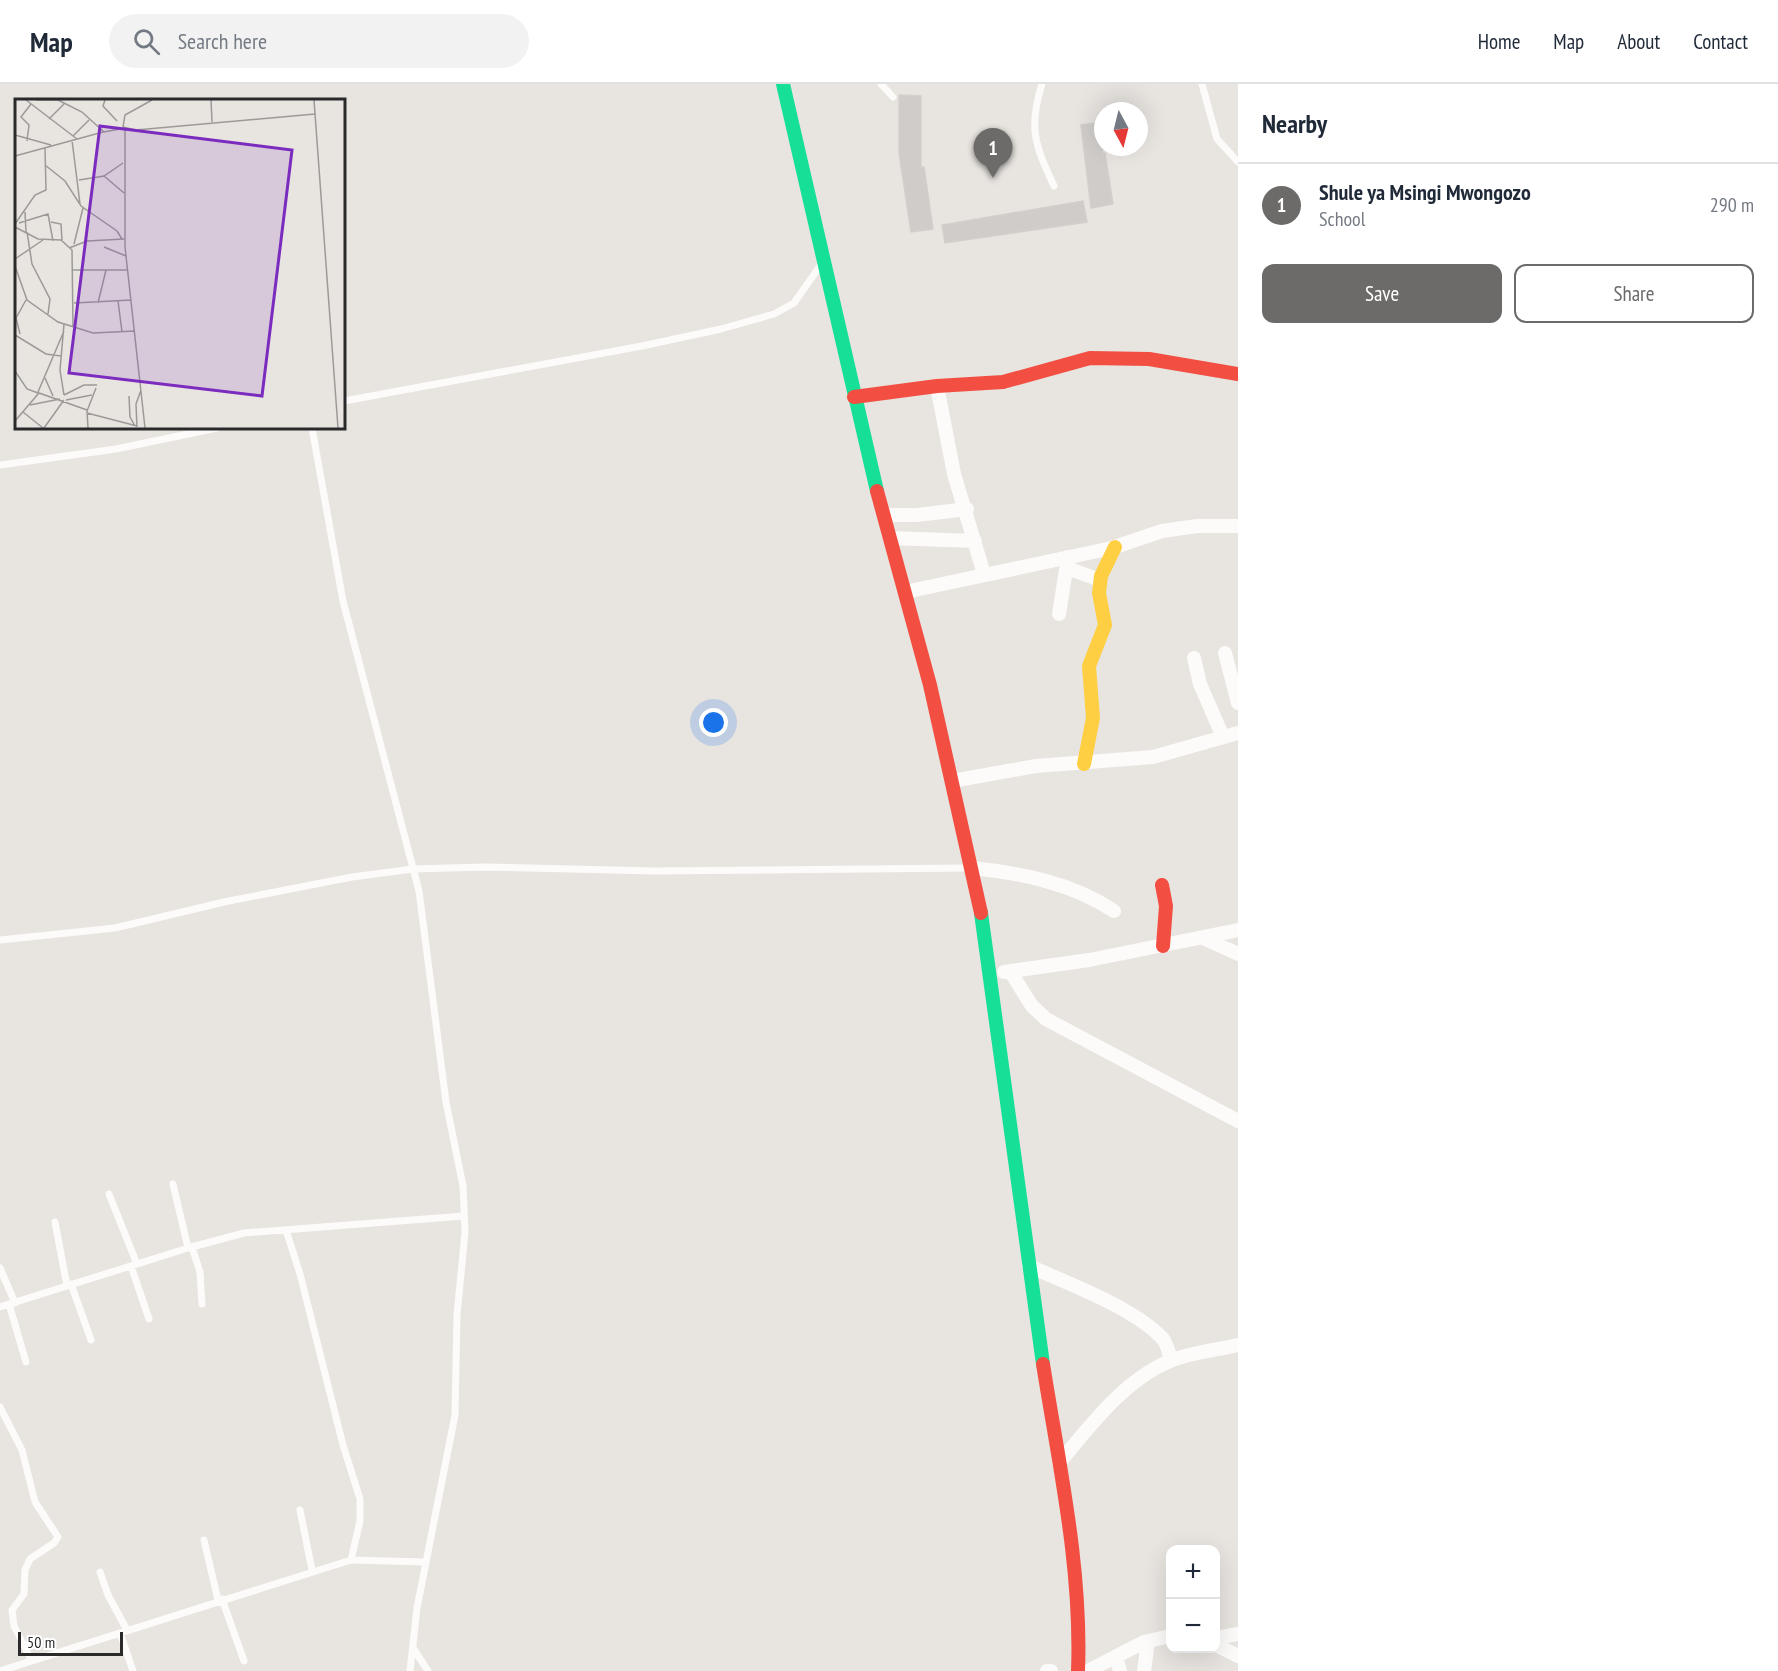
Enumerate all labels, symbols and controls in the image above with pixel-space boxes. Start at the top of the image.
search box [109,14,529,68]
text: Map [30,23,73,60]
icon: search [130,25,163,58]
text: Search here [178,27,267,55]
text: Home [1478,28,1520,55]
text: Map [1553,28,1584,55]
text: About [1617,28,1660,55]
text: Contact [1693,28,1748,55]
inset map [15,99,345,429]
north arrow [1094,102,1148,156]
text: Nearby [1262,107,1327,140]
pin: 1 [974,128,1012,178]
text: Shule ya Msingi Mwongozo [1319,178,1531,206]
text: 1 [1277,192,1286,218]
text: 290 m [1710,192,1754,218]
text: School [1319,206,1365,232]
button: Save [1262,264,1502,323]
button: Share [1514,264,1754,323]
your location [699,708,728,737]
map controls [1166,1545,1220,1653]
button: + [1166,1545,1220,1599]
button: − [1166,1599,1220,1653]
scale bar [18,1629,123,1656]
text: 50 m [27,1632,55,1652]

